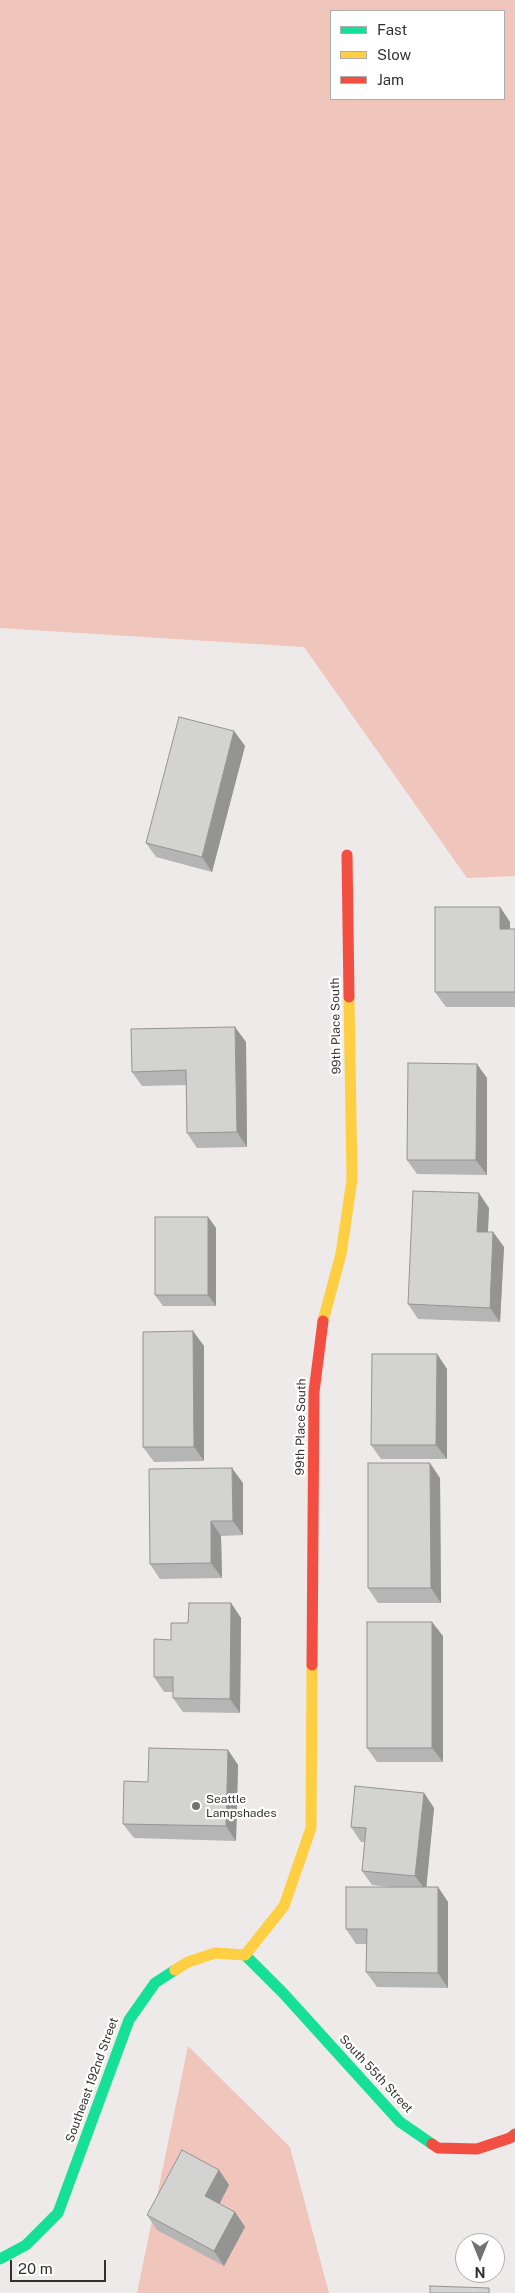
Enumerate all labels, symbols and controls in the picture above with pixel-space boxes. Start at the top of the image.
legend [330,10,505,100]
text: Fast [377,21,407,38]
text: Slow [377,46,411,63]
text: Jam [377,71,404,88]
street label: 99th Place South [328,977,344,1075]
street label: 99th Place South [293,1378,309,1476]
place label: Seattle Lampshades [206,1792,276,1820]
marker: Seattle Lampshades [190,1800,202,1812]
street label: Southeast 192nd Street [63,2016,121,2144]
street label: South 55th Street [336,2032,416,2116]
north arrow [455,2233,505,2283]
scale bar [12,2250,109,2282]
text: 20 m [18,2260,53,2277]
text: N [475,2264,485,2280]

